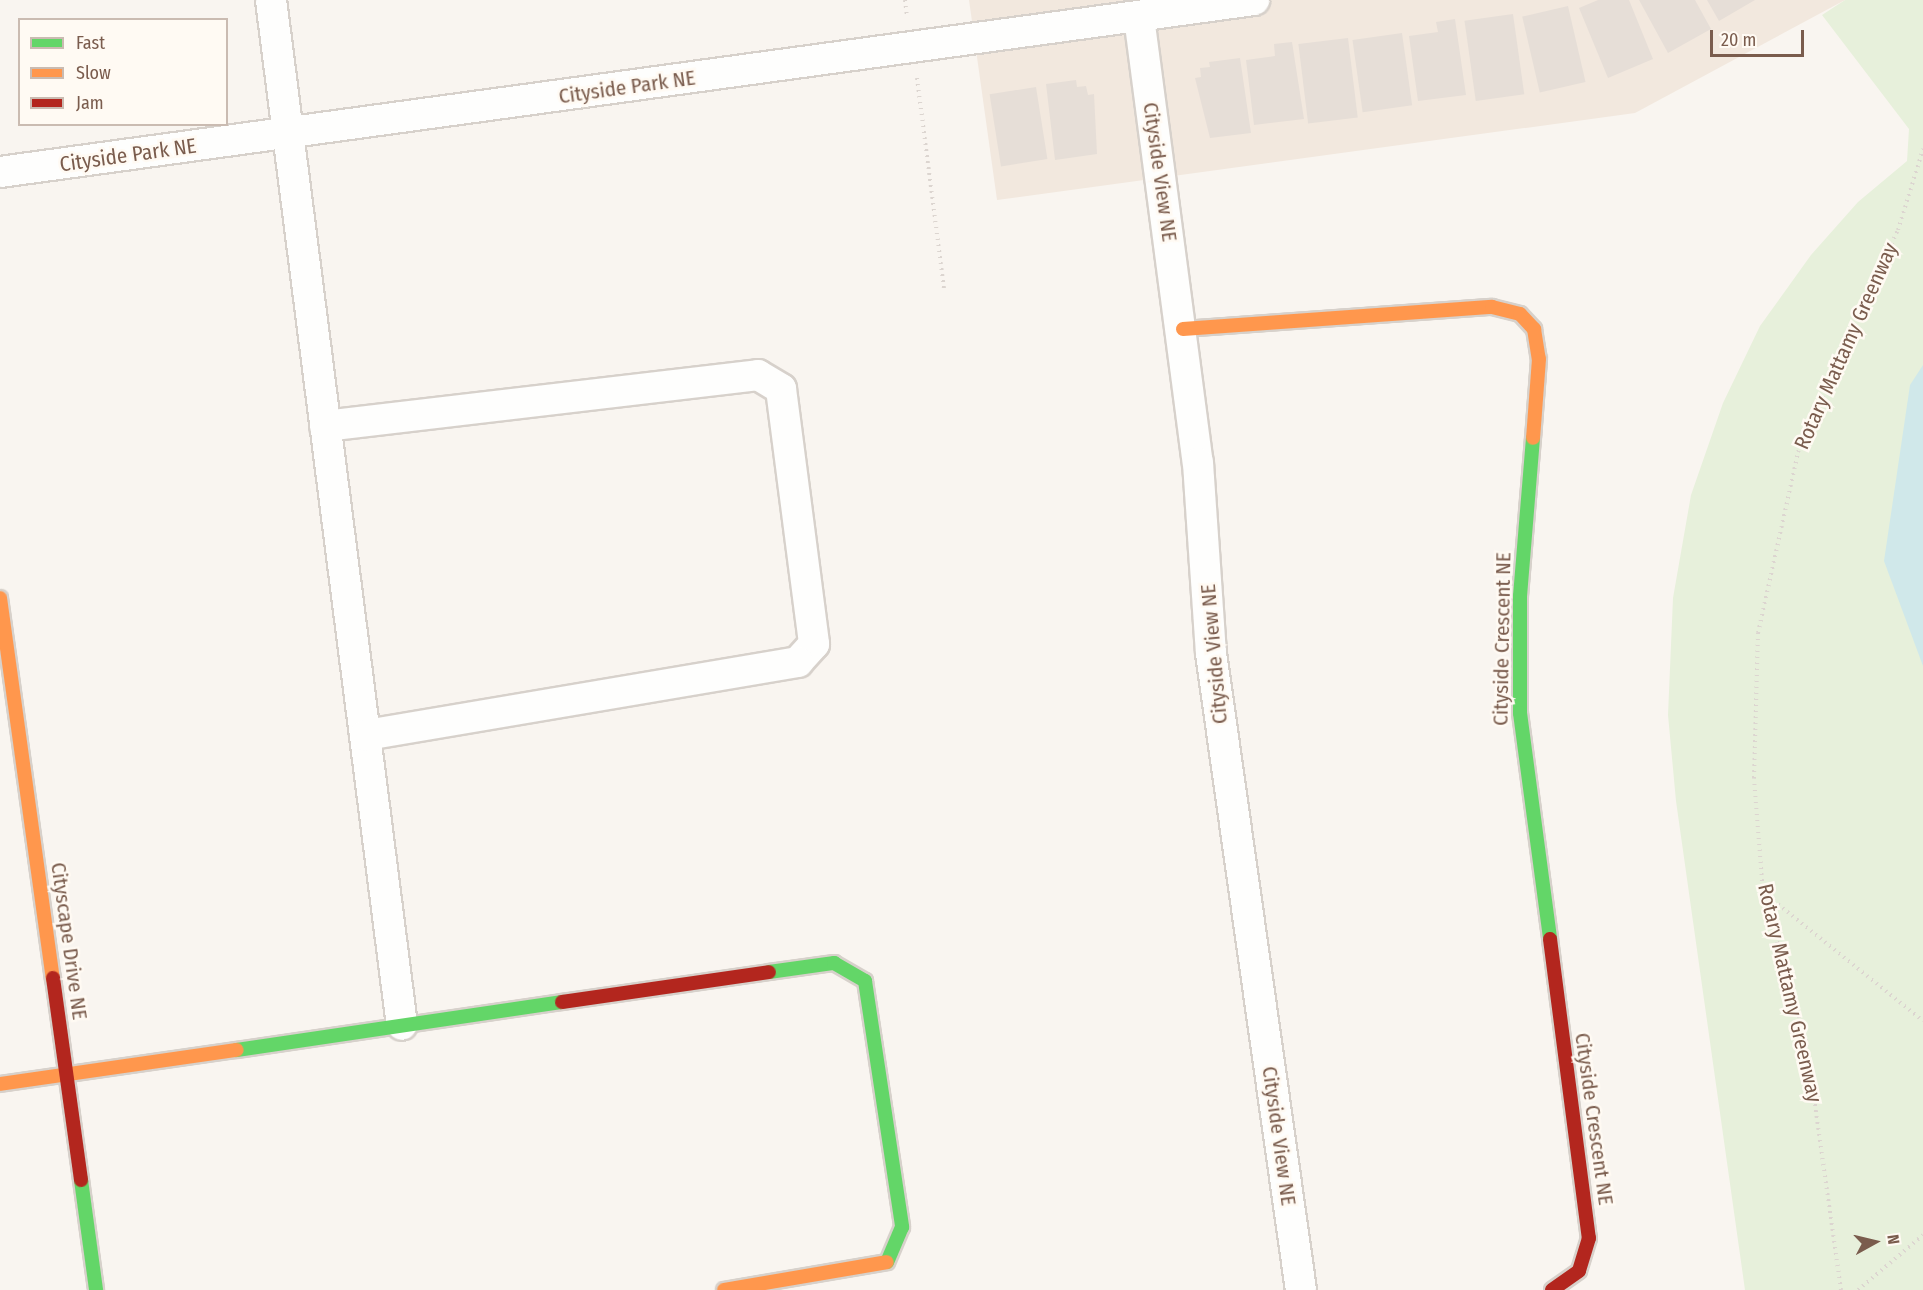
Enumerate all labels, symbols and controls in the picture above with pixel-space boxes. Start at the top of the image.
legend [18,18,228,126]
scale bar [1713,18,1808,56]
text: 20 m [1721,29,1756,51]
text: Fast [76,32,105,54]
text: Slow [76,62,111,84]
street label: Cityside Park NE [557,65,697,109]
text: Jam [76,92,104,114]
street label: Cityside View NE [1138,101,1182,243]
street label: Cityside Park NE [58,133,198,177]
street label: Rotary Mattamy Greenway [1789,239,1903,453]
street label: Cityside Crescent NE [1488,552,1516,726]
street label: Cityside View NE [1195,583,1233,725]
street label: Cityscape Drive NE [45,861,93,1021]
street label: Rotary Mattamy Greenway [1753,881,1827,1105]
street label: Cityside Crescent NE [1569,1031,1619,1207]
street label: Cityside View NE [1257,1065,1301,1207]
north arrow [1845,1212,1905,1272]
text: N [1883,1233,1903,1245]

